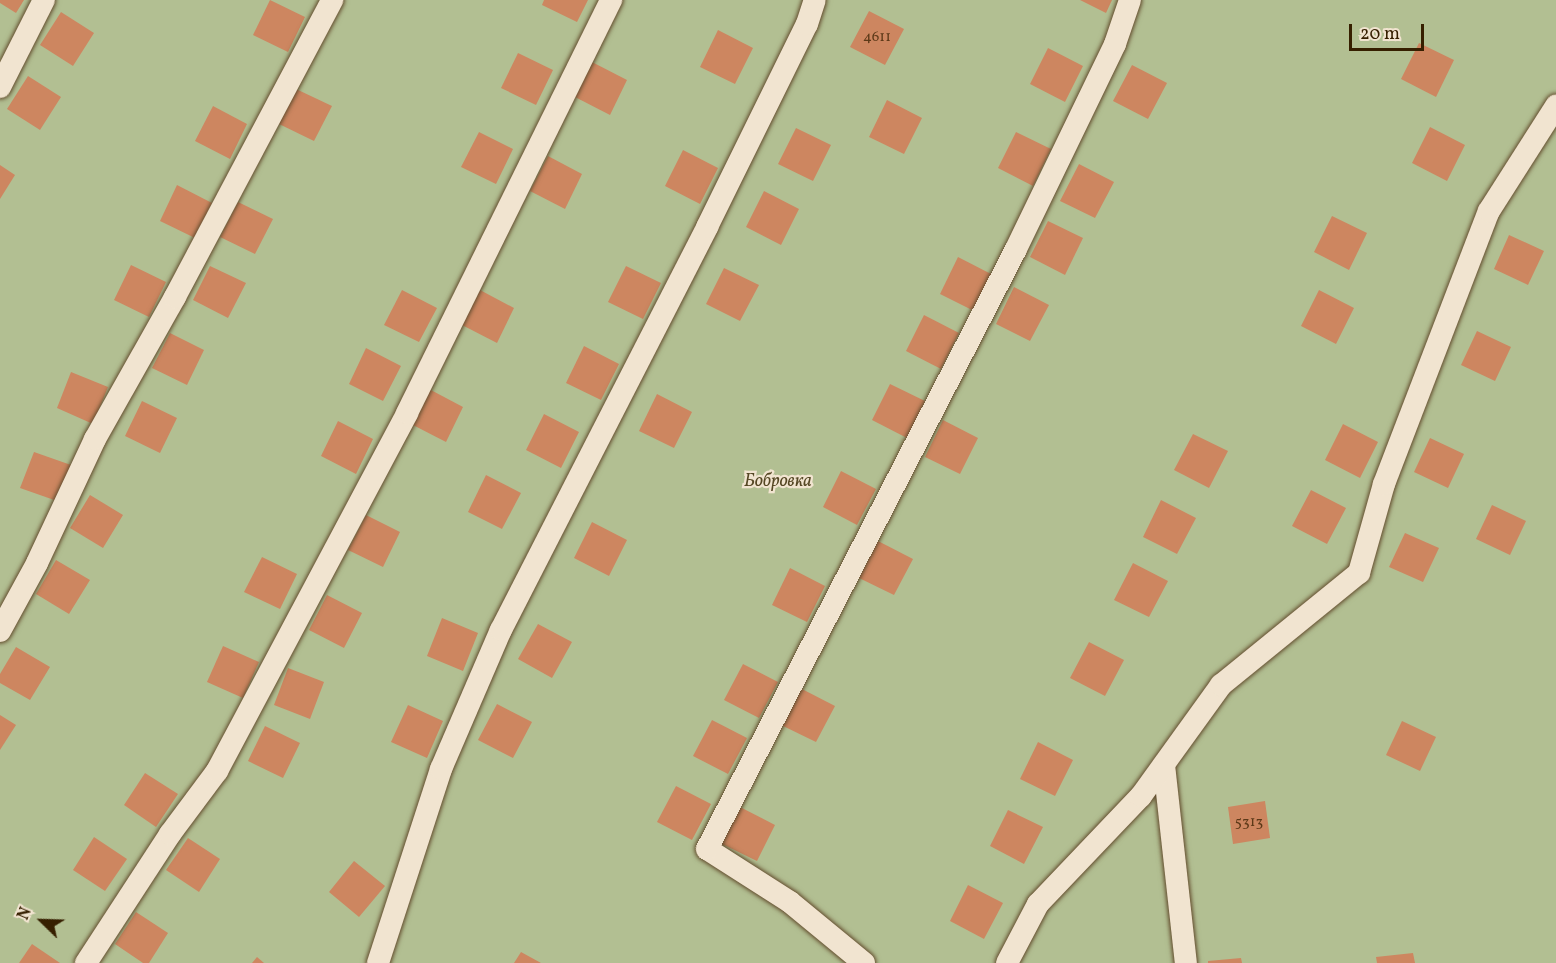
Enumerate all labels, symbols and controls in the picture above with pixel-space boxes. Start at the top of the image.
scale bar [1352,12,1427,50]
text: 20 m [1360,22,1400,47]
house number: 4611 [863,29,891,47]
park label: Бобровка [744,471,812,493]
house number: 5313 [1235,814,1263,832]
north arrow [12,891,72,951]
text: N [13,904,38,924]

